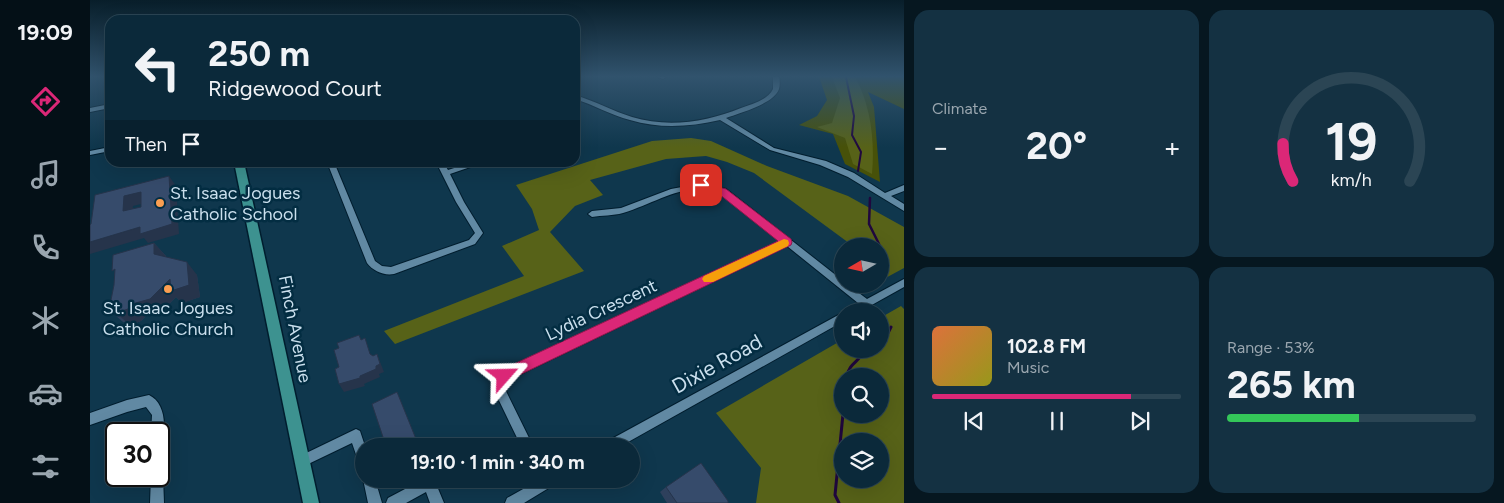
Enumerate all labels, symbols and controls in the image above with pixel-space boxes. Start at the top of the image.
text: 19:09 [17,19,73,46]
text: 250 m [208,33,310,75]
icon: left [125,35,190,100]
text: Ridgewood Court [208,75,382,102]
icon: directions [28,84,63,119]
text: Climate [932,99,987,118]
text: 19 [1325,111,1378,173]
text: 20° [1026,123,1087,169]
icon: arrive [177,130,205,158]
text: − [932,130,949,164]
text: + [1164,130,1181,164]
text: Then [125,133,167,156]
icon: music [28,157,63,192]
pin [680,164,722,206]
text: km/h [1331,169,1372,190]
icon: arrive [687,171,715,199]
place label: St. Isaac Jogues Catholic School [170,182,300,225]
marker: St. Isaac Jogues Catholic School [154,197,166,209]
icon: phone [28,230,63,265]
north arrow [834,238,889,292]
map controls [834,238,889,488]
street label: Finch Avenue [274,273,316,385]
street label: Lydia Crescent [542,274,660,345]
marker: St. Isaac Jogues Catholic Church [162,283,174,295]
place label: St. Isaac Jogues Catholic Church [103,297,233,340]
icon: climate [28,303,63,338]
button: sound [834,303,889,358]
street label: Dixie Road [667,329,766,399]
text: 102.8 FM [1007,335,1086,358]
text: Range · 53% [1227,338,1315,357]
position arrow [477,349,529,401]
text: Music [1007,358,1049,377]
text: 265 km [1227,362,1356,408]
button: search [834,368,889,423]
icon: car [28,376,63,411]
icon: previous [960,407,988,435]
icon: pause [1043,407,1071,435]
icon: next [1126,407,1154,435]
speed limit sign: 30 [105,422,170,487]
button: layers [834,433,889,488]
icon: filters [28,449,63,484]
text: 19:10 · 1 min · 340 m [411,451,584,474]

